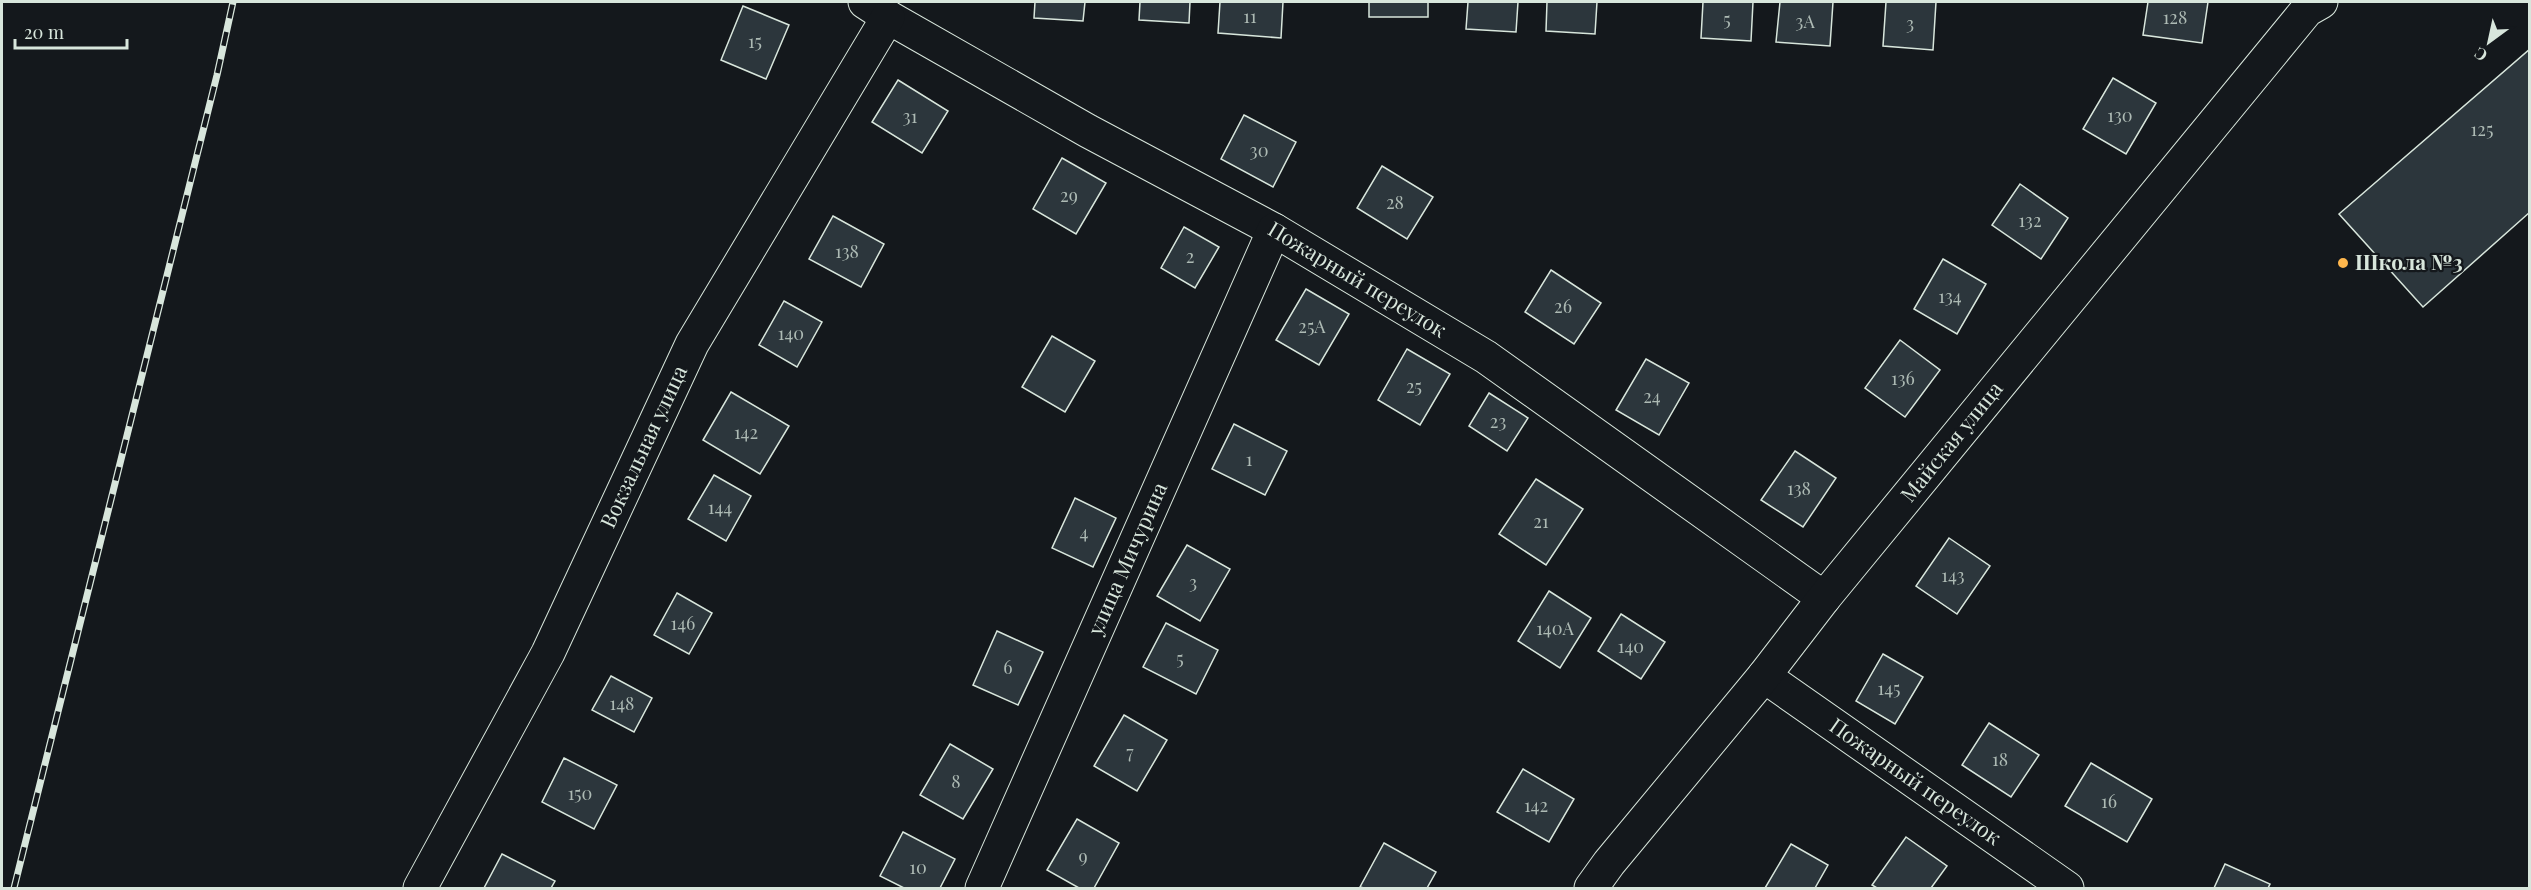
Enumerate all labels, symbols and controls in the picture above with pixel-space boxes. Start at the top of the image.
house number: 11 [1243,4,1257,28]
house number: 128 [2163,5,2187,29]
house number: 5 [1723,7,1731,31]
house number: 3А [1795,9,1815,33]
house number: 3 [1906,11,1914,35]
scale bar [15,12,128,50]
north arrow [2459,12,2519,72]
text: 20 m [24,20,64,44]
house number: 15 [748,29,762,53]
text: С [2470,43,2491,67]
house number: 130 [2107,103,2133,127]
house number: 31 [903,104,918,128]
house number: 125 [2471,117,2493,141]
house number: 30 [1250,138,1268,162]
house number: 29 [1060,183,1078,207]
house number: 28 [1386,190,1404,214]
house number: 132 [2018,208,2042,232]
street label: Пожарный переулок [1264,214,1452,343]
house number: 138 [835,239,859,263]
house number: 2 [1186,244,1194,268]
place label: Школа №3 [2355,247,2463,275]
marker: Школа №3 [2336,256,2350,270]
house number: 134 [1938,284,1962,308]
house number: 26 [1554,294,1572,318]
house number: 25А [1298,314,1326,338]
house number: 140 [778,321,804,345]
street label: Вокзальная улица [592,360,692,532]
house number: 136 [1891,366,1915,390]
house number: 25 [1406,374,1422,398]
street label: Майская улица [1893,374,2008,507]
house number: 24 [1643,384,1661,408]
house number: 23 [1490,409,1506,433]
house number: 142 [734,420,758,444]
house number: 1 [1246,447,1253,471]
house number: 138 [1787,476,1811,500]
street label: улица Мичурина [1080,477,1173,640]
house number: 144 [708,495,732,519]
house number: 21 [1533,509,1549,533]
house number: 4 [1080,520,1089,544]
house number: 143 [1941,563,1965,587]
house number: 3 [1189,570,1197,594]
house number: 146 [671,611,695,635]
house number: 140А [1536,616,1575,640]
house number: 140 [1618,634,1644,658]
house number: 5 [1176,646,1184,670]
house number: 6 [1003,655,1013,679]
house number: 145 [1877,676,1901,700]
house number: 148 [610,691,634,715]
street label: Пожарный переулок [1825,711,2008,850]
house number: 7 [1126,740,1134,764]
house number: 18 [1992,747,2008,771]
house number: 8 [951,769,961,793]
house number: 150 [568,781,592,805]
house number: 16 [2101,789,2117,813]
house number: 142 [1524,793,1548,817]
house number: 9 [1078,844,1088,868]
house number: 10 [909,855,927,879]

